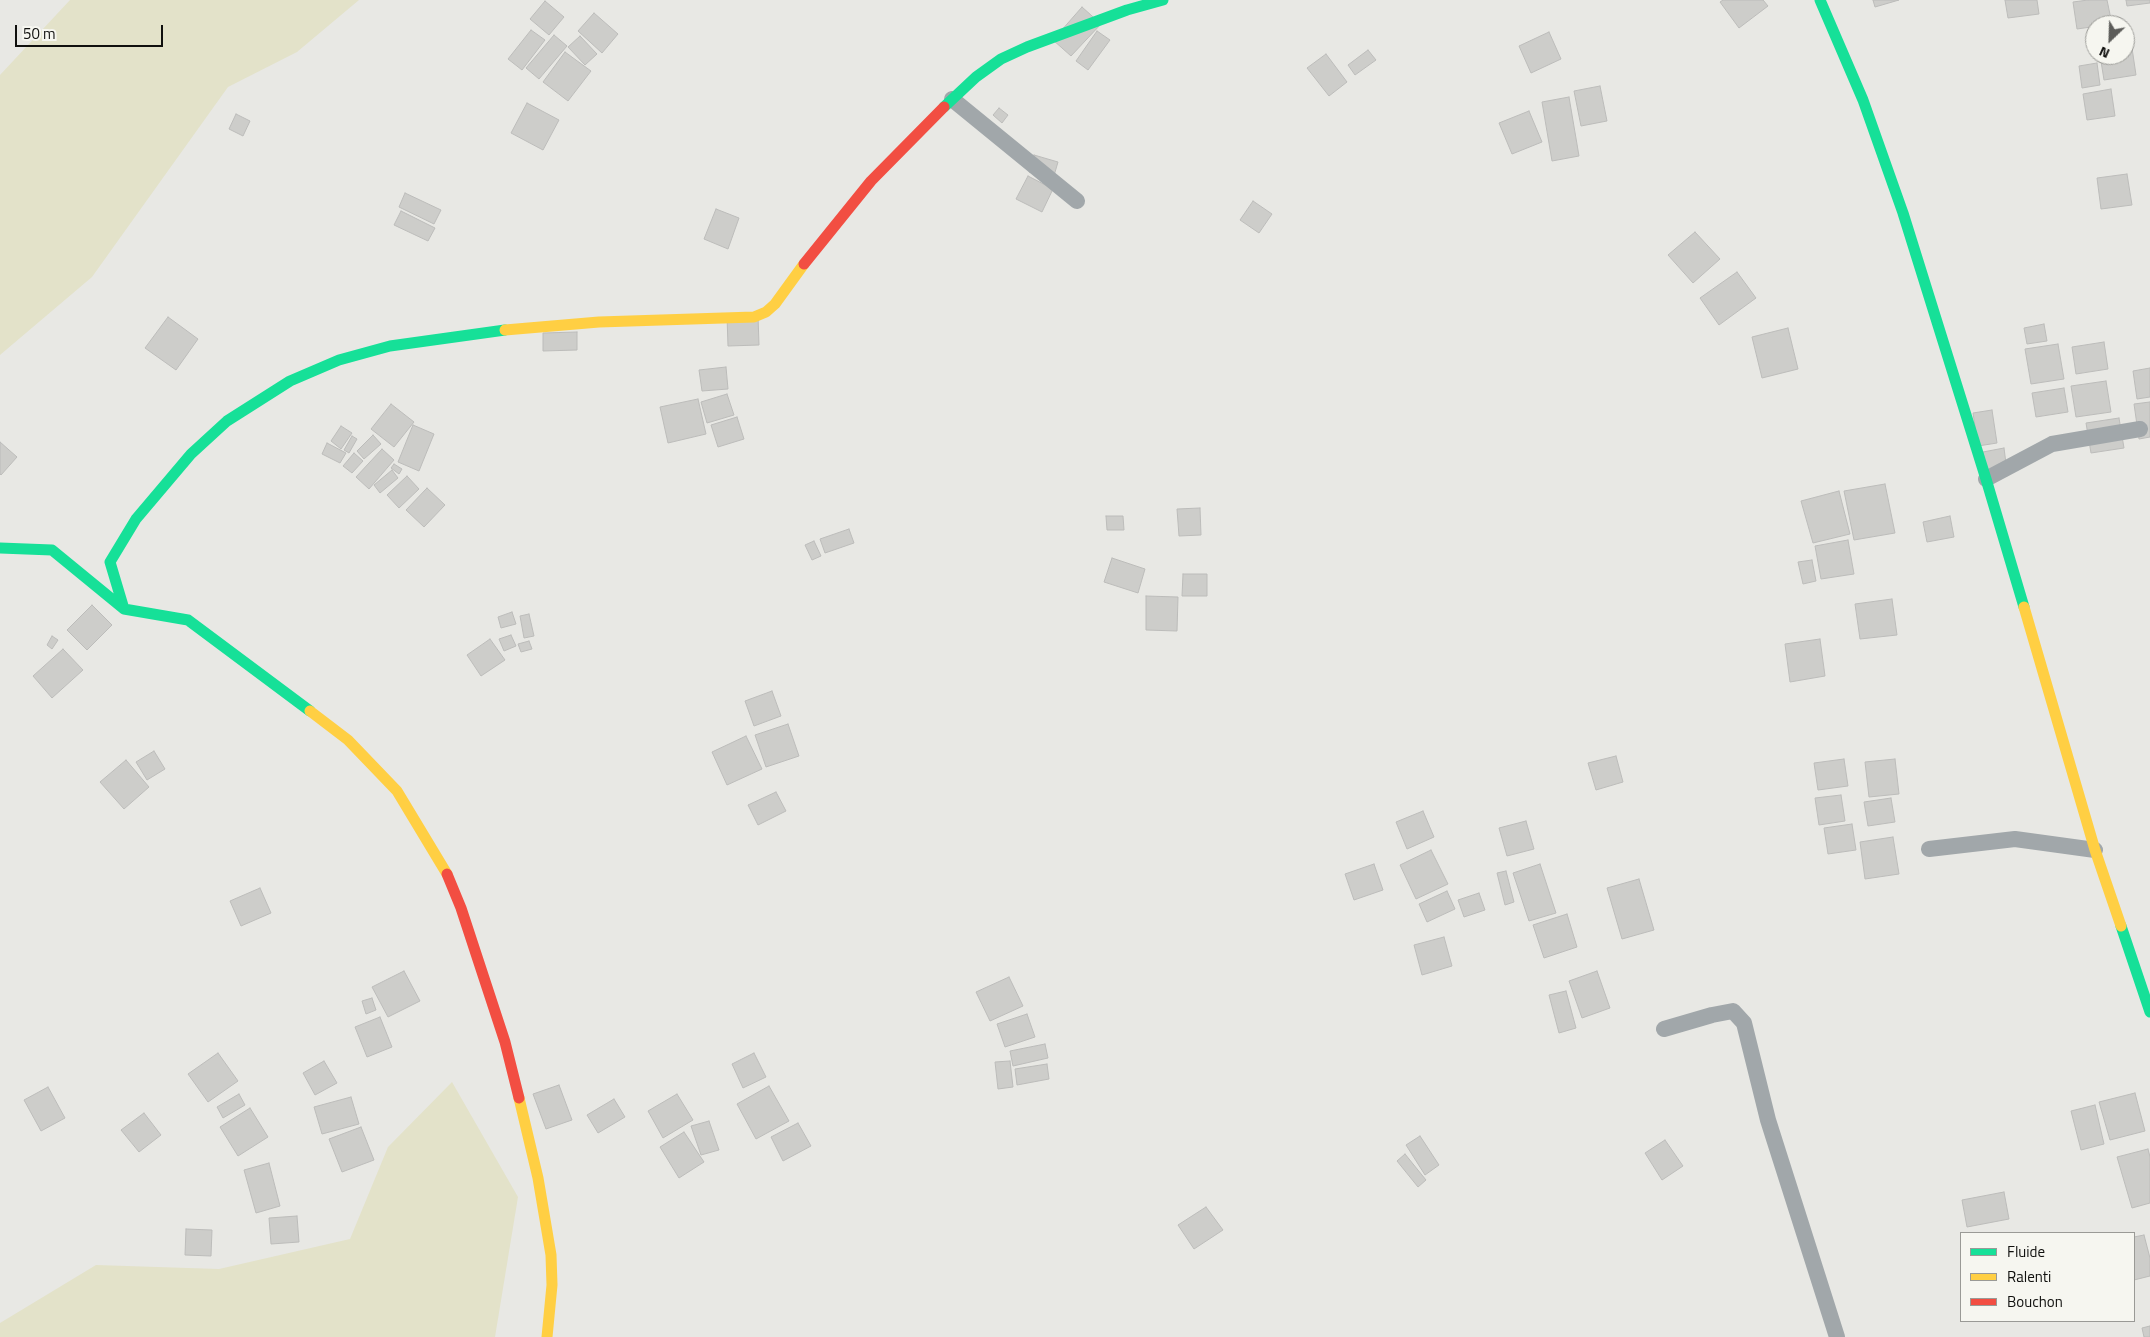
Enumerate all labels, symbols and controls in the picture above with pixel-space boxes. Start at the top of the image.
scale bar [18,15,165,47]
north arrow [2085,15,2135,65]
text: 50 m [23,22,56,45]
text: N [2095,42,2113,65]
legend [1960,1232,2135,1322]
text: Fluide [2007,1240,2045,1263]
text: Ralenti [2007,1265,2051,1288]
text: Bouchon [2007,1290,2063,1313]

